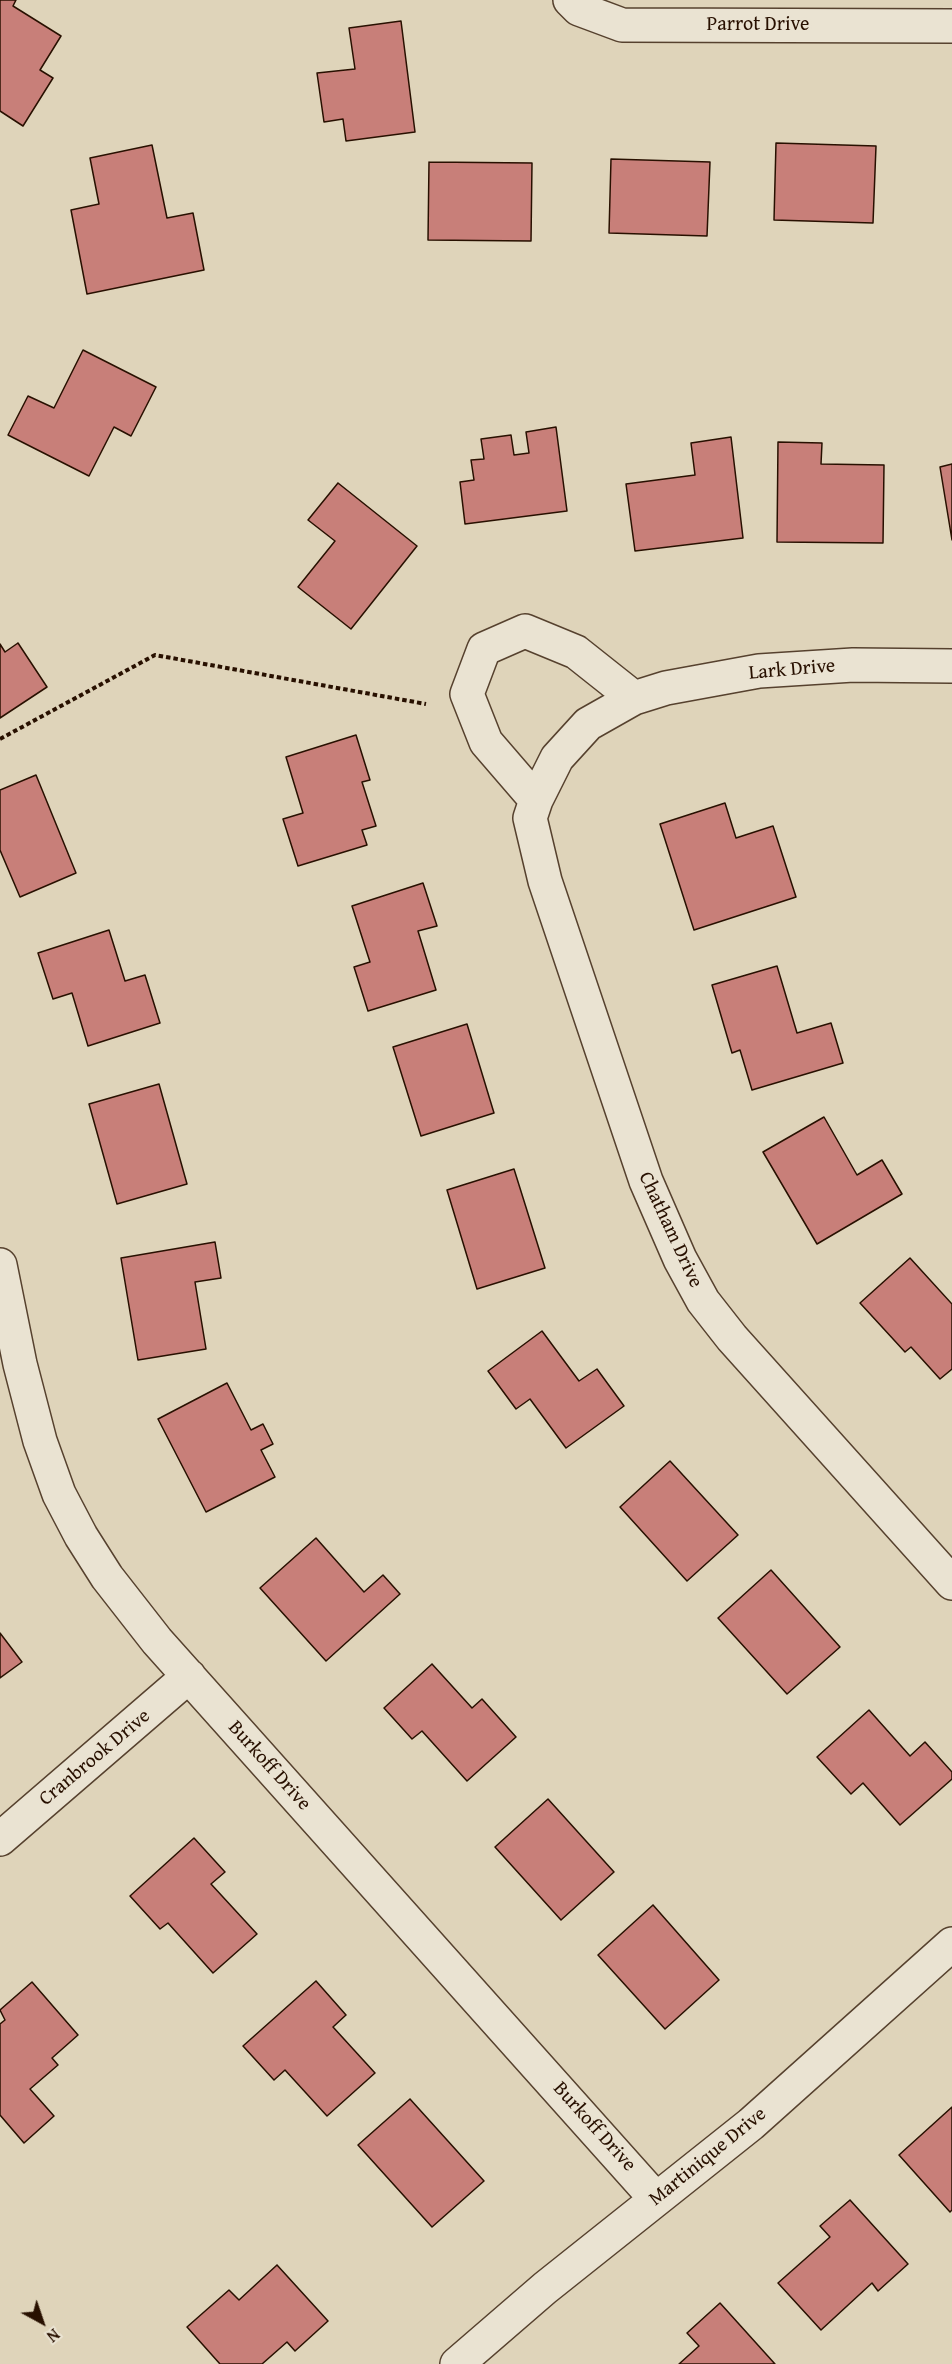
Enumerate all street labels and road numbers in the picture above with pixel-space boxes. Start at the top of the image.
street label: Parrot Drive [707,13,809,37]
street label: Lark Drive [748,654,836,686]
street label: Chatham Drive [633,1168,707,1292]
street label: Cranbrook Drive [35,1705,155,1811]
street label: Burkoff Drive [222,1716,316,1816]
street label: Burkoff Drive [547,2077,641,2177]
street label: Martinique Drive [645,2102,771,2212]

